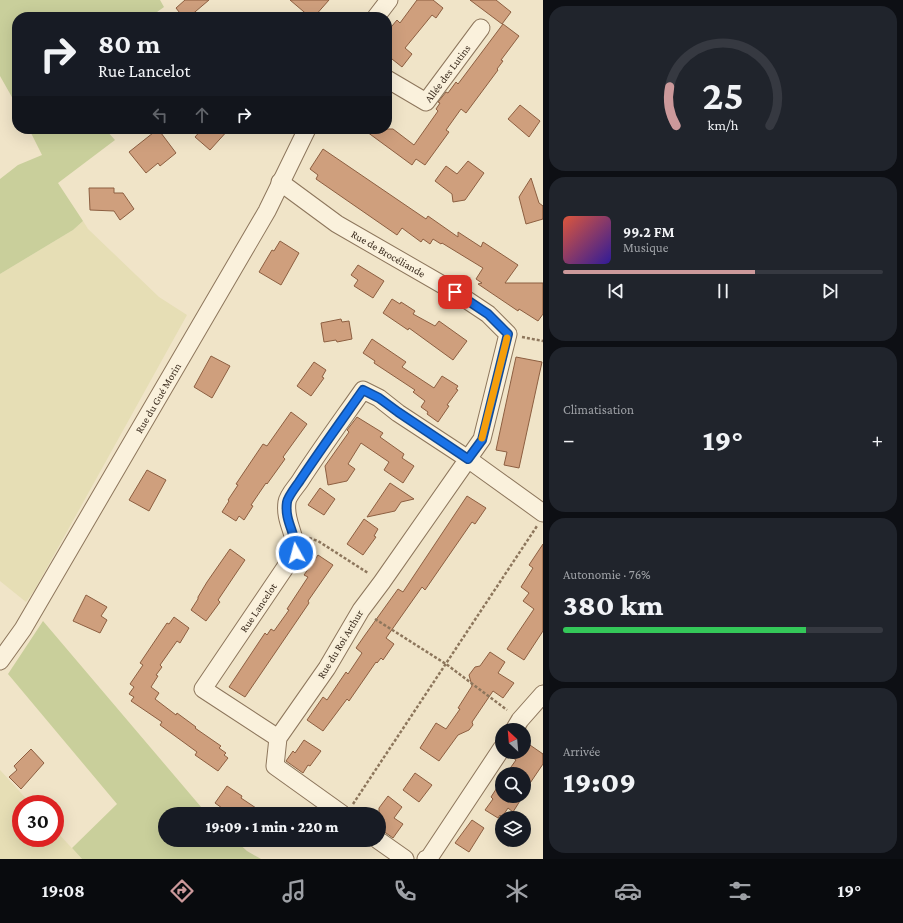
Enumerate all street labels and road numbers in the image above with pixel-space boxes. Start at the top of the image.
street label: Allée des Lutins [422,42,473,105]
street label: Rue de Brocéliande [349,228,428,280]
street label: Rue du Gué Morin [133,360,183,435]
street label: Rue Lancelot [237,580,279,634]
street label: Rue du Roi Arthur [315,607,365,681]

